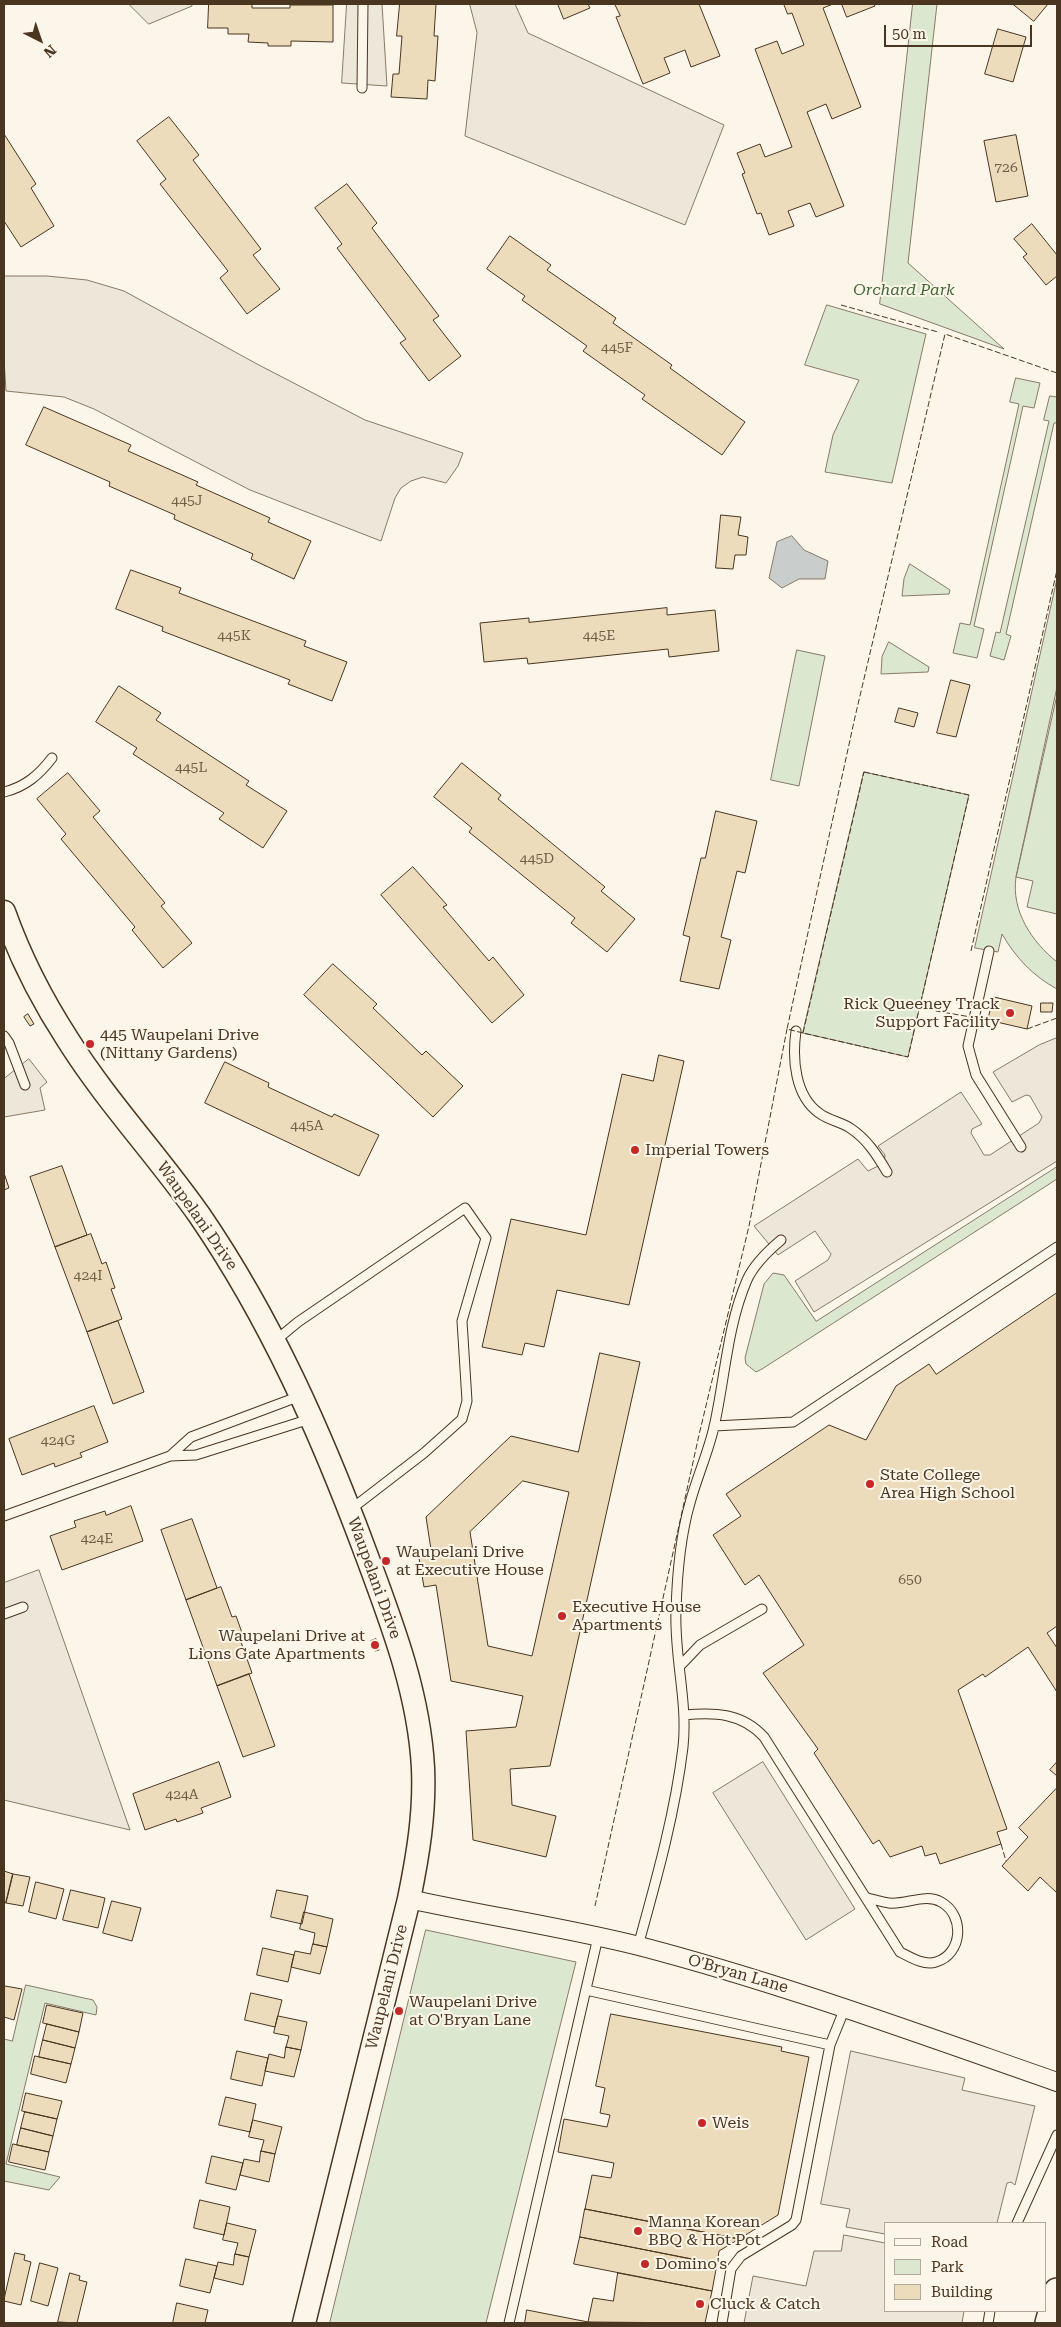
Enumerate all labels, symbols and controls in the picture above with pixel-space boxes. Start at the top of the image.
north arrow [15,15,65,65]
scale bar [886,15,1034,47]
text: 50 m [892,25,926,43]
text: N [41,42,59,61]
house number: 726 [994,160,1018,176]
park label: Orchard Park [853,280,955,300]
house number: 445F [601,340,633,356]
house number: 445J [171,493,203,509]
house number: 445K [217,628,251,644]
house number: 445E [583,628,615,644]
house number: 445L [175,760,207,776]
house number: 445D [520,851,554,867]
place label: Rick Queeney Track Support Facility [843,994,1000,1032]
marker: Rick Queeney Track Support Facility [1004,1007,1016,1019]
place label: 445 Waupelani Drive (Nittany Gardens) [100,1025,259,1063]
marker: 445 Waupelani Drive (Nittany Gardens) [84,1038,96,1050]
house number: 445A [290,1118,324,1134]
place label: Imperial Towers [645,1140,769,1160]
marker: Imperial Towers [629,1144,641,1156]
street label: Waupelani Drive [152,1158,242,1274]
house number: 424I [74,1268,102,1284]
house number: 424G [41,1433,75,1449]
place label: State College Area High School [880,1465,1015,1503]
marker: State College Area High School [864,1478,876,1490]
street label: Waupelani Drive [343,1515,405,1641]
house number: 424E [81,1531,113,1547]
place label: Waupelani Drive at Executive House [396,1542,544,1580]
marker: Waupelani Drive at Executive House [380,1555,392,1567]
house number: 650 [898,1572,922,1588]
place label: Executive House Apartments [572,1597,701,1635]
marker: Executive House Apartments [556,1610,568,1622]
place label: Waupelani Drive at Lions Gate Apartments [188,1626,365,1664]
marker: Waupelani Drive at Lions Gate Apartments [369,1639,381,1651]
house number: 424A [165,1787,199,1803]
street label: Waupelani Drive [362,1923,412,2051]
street label: O'Bryan Lane [686,1950,790,1998]
place label: Waupelani Drive at O'Bryan Lane [409,1992,537,2030]
marker: Waupelani Drive at O'Bryan Lane [393,2005,405,2017]
place label: Weis [712,2113,749,2133]
marker: Weis [696,2117,708,2129]
place label: Manna Korean BBQ & Hot Pot [648,2212,761,2250]
legend [884,2222,1046,2312]
marker: Manna Korean BBQ & Hot Pot [632,2225,644,2237]
text: Road [931,2233,968,2251]
place label: Domino's [655,2254,727,2274]
marker: Domino's [639,2258,651,2270]
text: Park [931,2258,964,2276]
text: Building [931,2283,992,2301]
place label: Cluck & Catch [710,2294,821,2314]
marker: Cluck & Catch [694,2298,706,2310]

